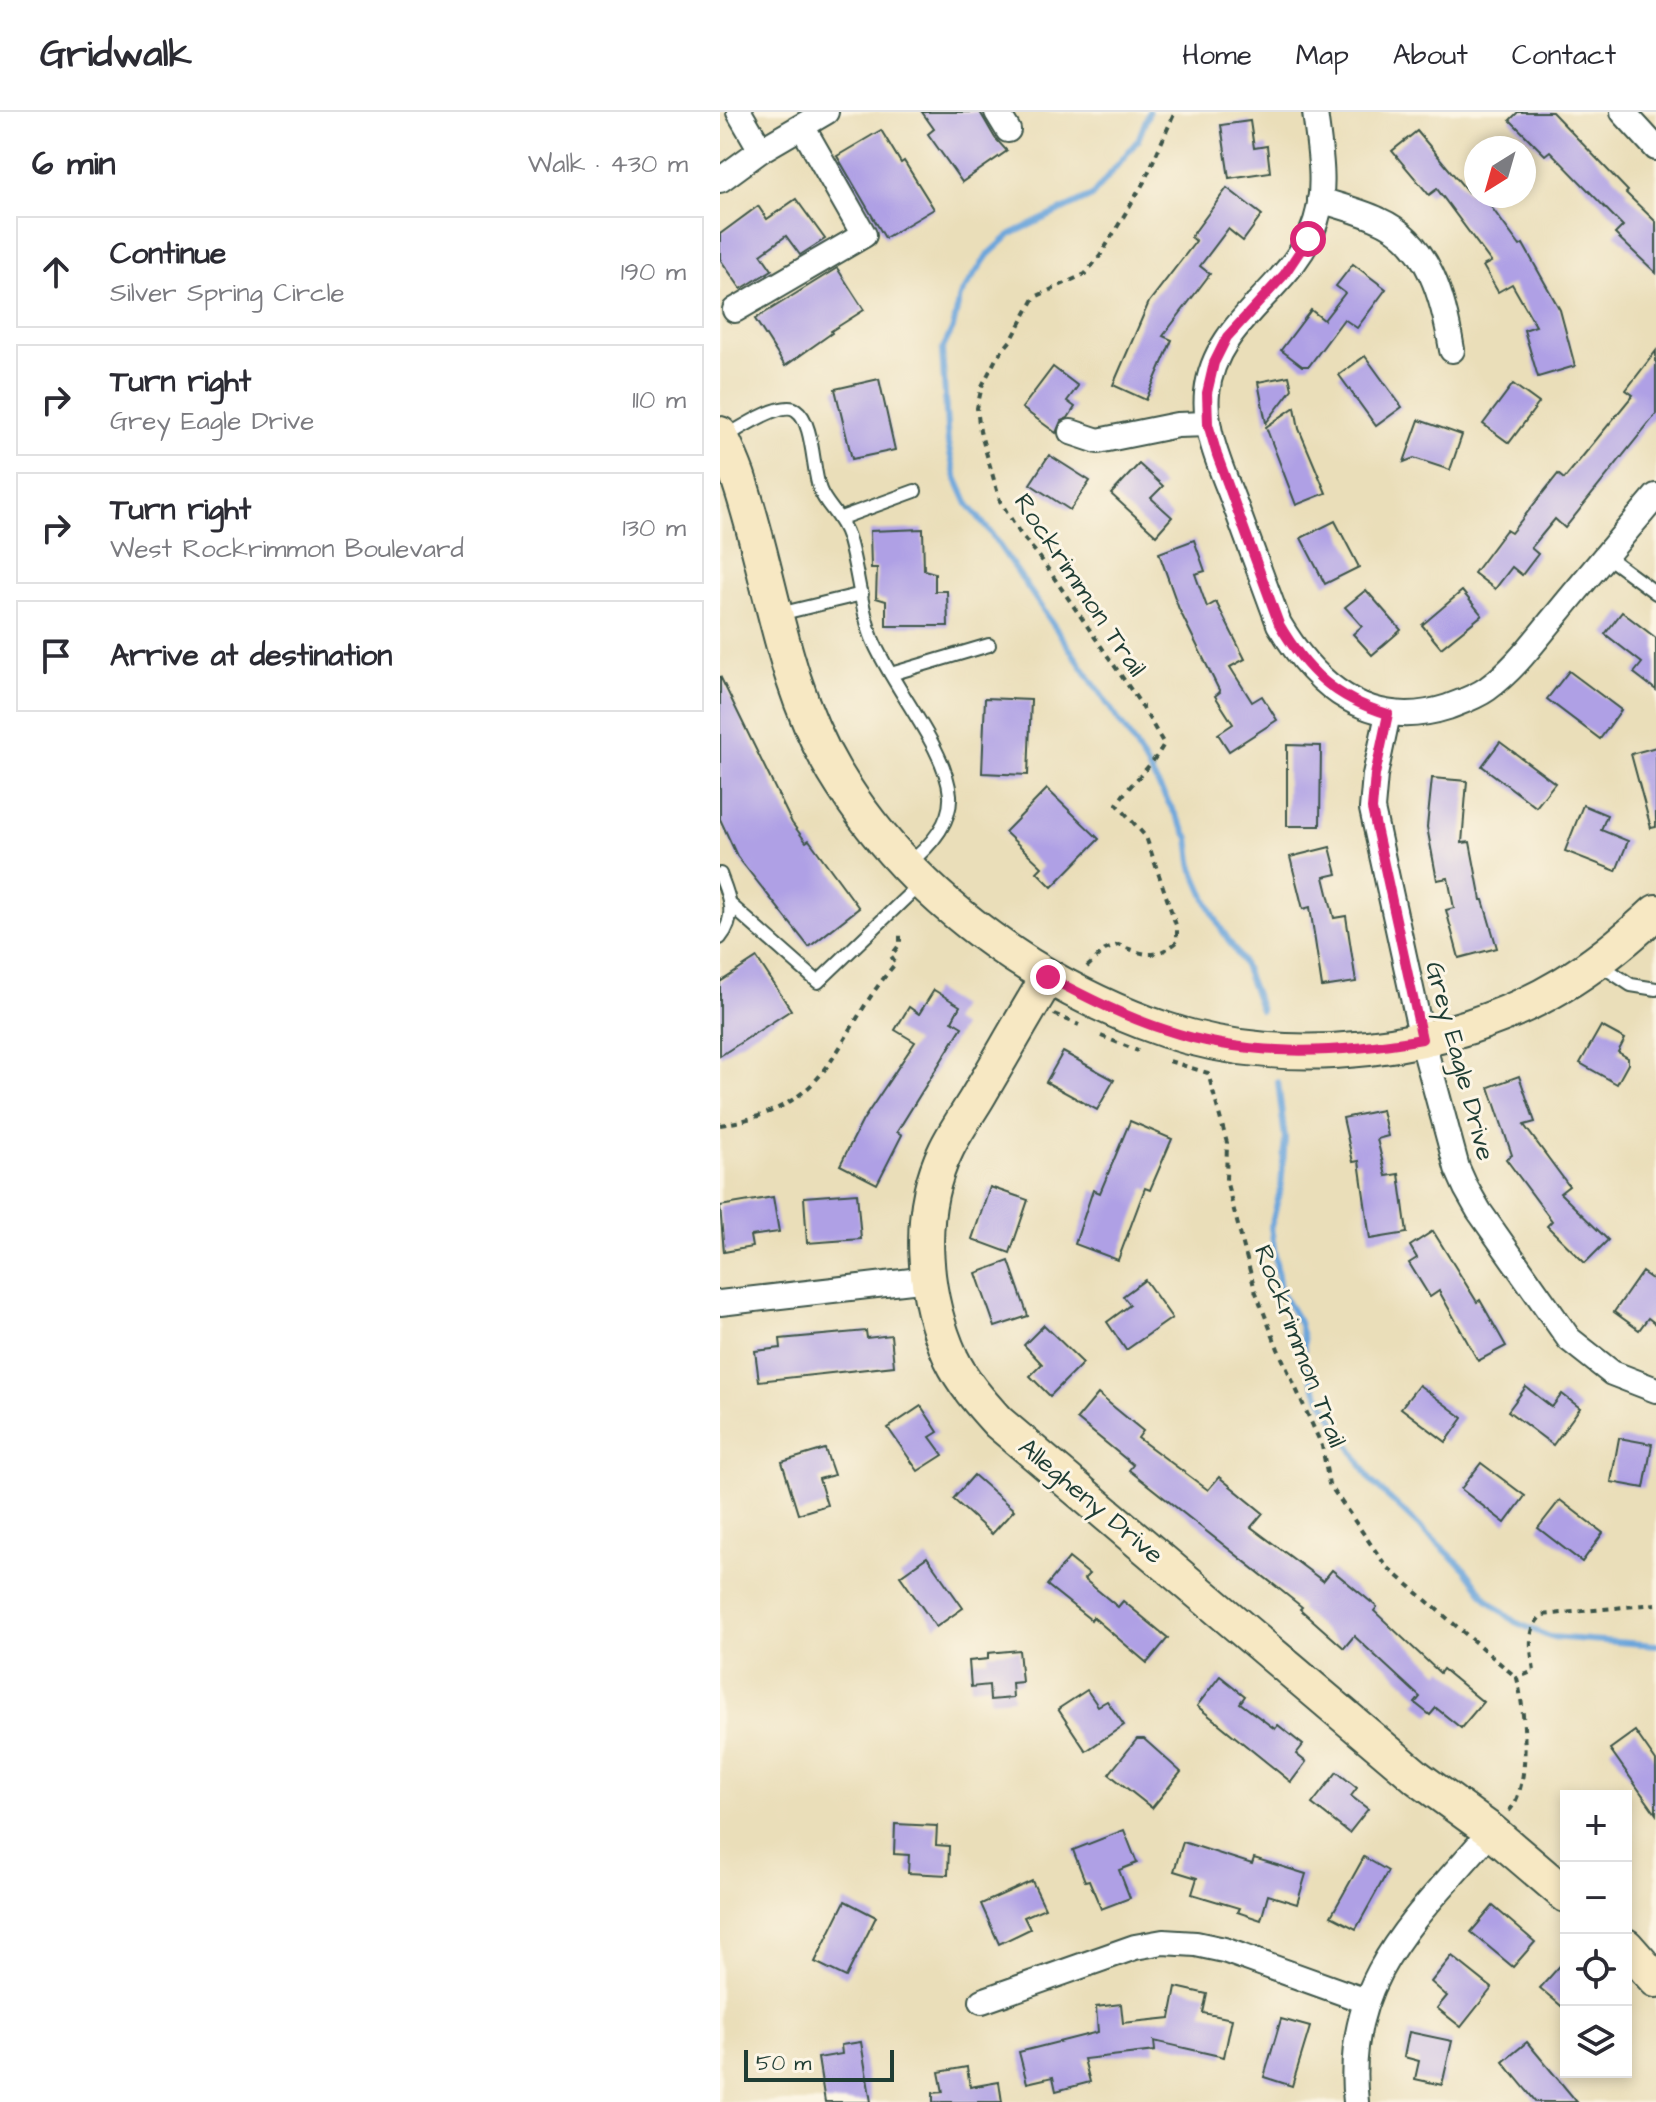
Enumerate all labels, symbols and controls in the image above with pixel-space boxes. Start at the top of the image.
text: Gridwalk [40,29,192,81]
text: Home [1182,36,1252,75]
text: Map [1296,36,1349,75]
text: About [1393,36,1468,75]
text: Contact [1512,36,1616,75]
north arrow [1464,136,1536,208]
text: 6 min [32,140,116,188]
text: Walk · 430 m [528,146,688,182]
route start [1290,221,1326,257]
text: Continue [110,233,226,275]
icon: ahead [34,250,78,294]
text: 190 m [621,254,686,290]
text: Silver Spring Circle [110,275,345,311]
text: Turn right [110,361,251,403]
icon: right [34,378,78,422]
text: 110 m [632,382,686,418]
text: Grey Eagle Drive [110,403,314,439]
street label: Rockrimmon Trail [1005,486,1155,684]
text: Turn right [110,489,251,531]
icon: right [34,506,78,550]
text: 130 m [622,510,686,546]
text: West Rockrimmon Boulevard [110,531,464,567]
icon: arrive [34,634,78,678]
text: Arrive at destination [110,635,392,677]
street label: Grey Eagle Drive [1414,958,1504,1165]
route end [1030,959,1066,995]
street label: Rockrimmon Trail [1245,1240,1355,1452]
street label: Allegheny Drive [1009,1429,1171,1574]
map controls [1560,1790,1632,2078]
button: + [1560,1790,1632,1862]
button: − [1560,1862,1632,1934]
button: locate [1560,1934,1632,2006]
button: layers [1560,2006,1632,2078]
scale bar [744,2046,894,2082]
text: 50 m [756,2048,811,2079]

